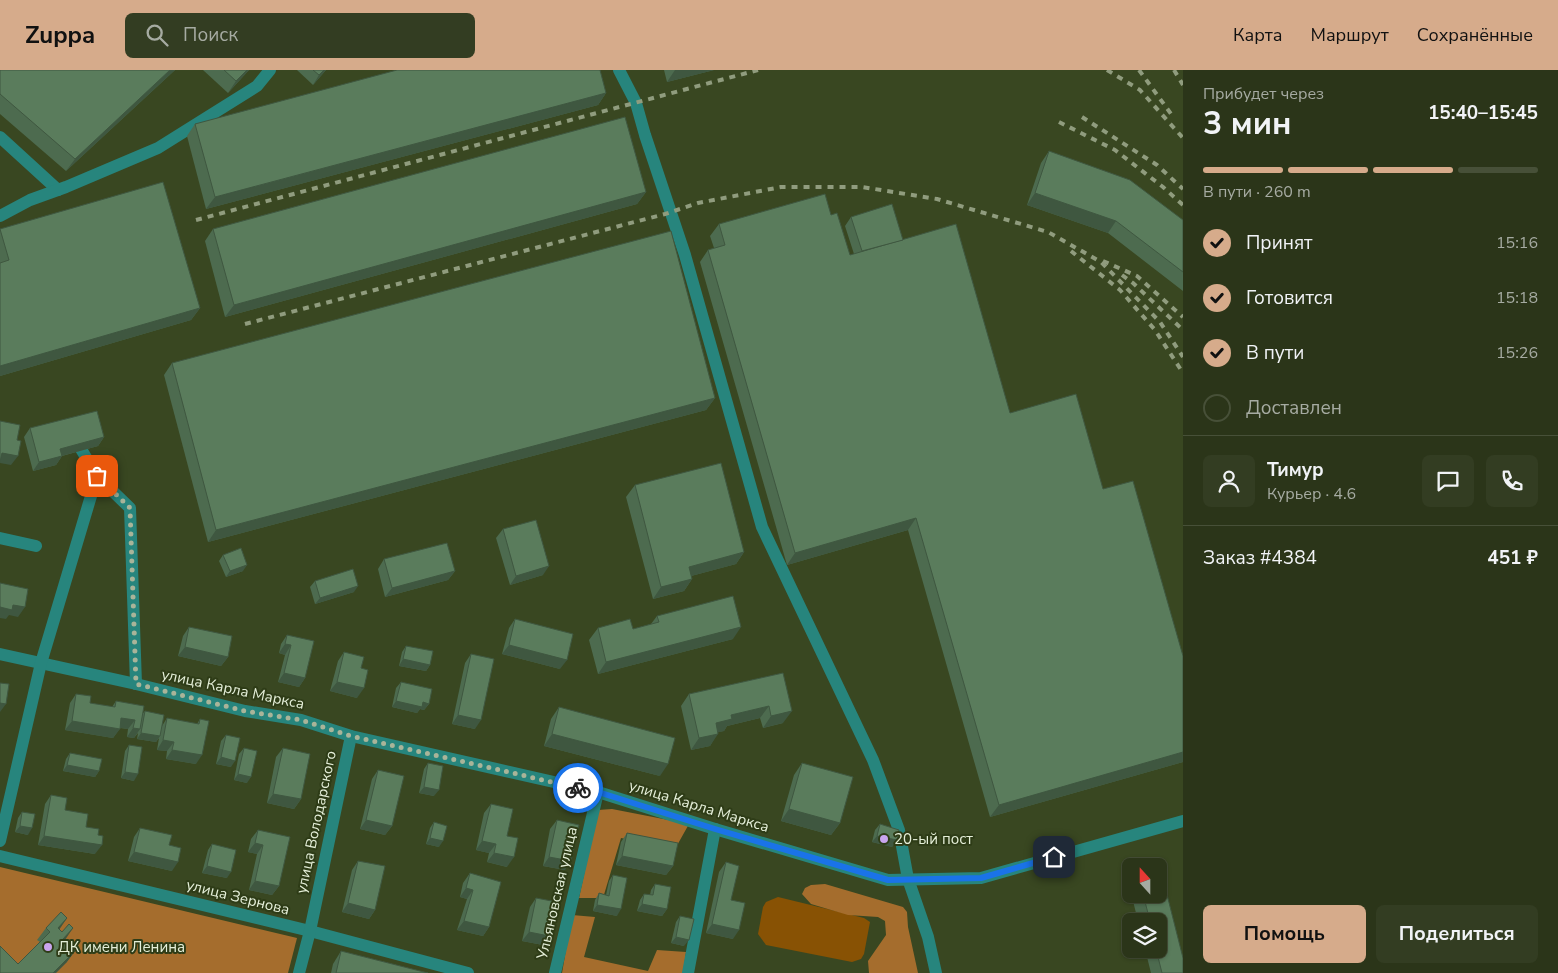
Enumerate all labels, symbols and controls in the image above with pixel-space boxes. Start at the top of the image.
search box [125,13,475,58]
text: Zuppa [25,19,95,51]
icon: search [143,21,171,49]
text: Поиск [183,22,238,48]
text: Карта [1233,23,1283,47]
text: Маршрут [1311,23,1389,47]
text: Сохранённые [1417,23,1533,47]
text: Прибудет через [1203,83,1324,105]
text: 15:40–15:45 [1428,100,1538,126]
text: 3 мин [1203,102,1292,145]
text: В пути · 260 m [1203,181,1311,203]
icon: check [1203,229,1231,257]
text: Принят [1246,230,1313,256]
text: 15:16 [1496,232,1538,254]
icon: check [1203,284,1231,312]
text: Готовится [1246,285,1333,311]
text: 15:18 [1496,287,1538,309]
icon: check [1203,339,1231,367]
text: В пути [1246,340,1304,366]
text: 15:26 [1496,342,1538,364]
text: Доставлен [1246,395,1342,421]
pin [76,455,118,497]
button: person [1203,455,1255,507]
button: chat [1422,455,1474,507]
button: phone [1486,455,1538,507]
text: Тимур [1267,457,1324,483]
icon: bag [83,462,111,490]
text: Курьер · 4.6 [1267,483,1356,505]
text: Заказ #4384 [1203,545,1317,571]
text: 451 ₽ [1487,545,1538,571]
street label: улица Карла Маркса [160,664,306,714]
street label: улица Володарского [291,749,341,895]
courier [553,763,603,813]
icon: bike [564,774,592,802]
street label: улица Карла Маркса [626,775,772,837]
street label: Ульяновская улица [532,825,582,962]
place label: 20-ый пост [894,829,973,849]
marker: 20-ый пост [878,833,890,845]
pin [1033,836,1075,878]
icon: home [1040,843,1068,871]
north arrow [1122,858,1168,902]
map controls [1122,858,1167,958]
street label: улица Зернова [184,874,292,920]
button: Помощь [1203,905,1366,963]
button: Поделиться [1376,905,1538,963]
button: layers [1122,913,1167,958]
place label: ДК имени Ленина [58,937,185,957]
marker: ДК имени Ленина [42,941,54,953]

